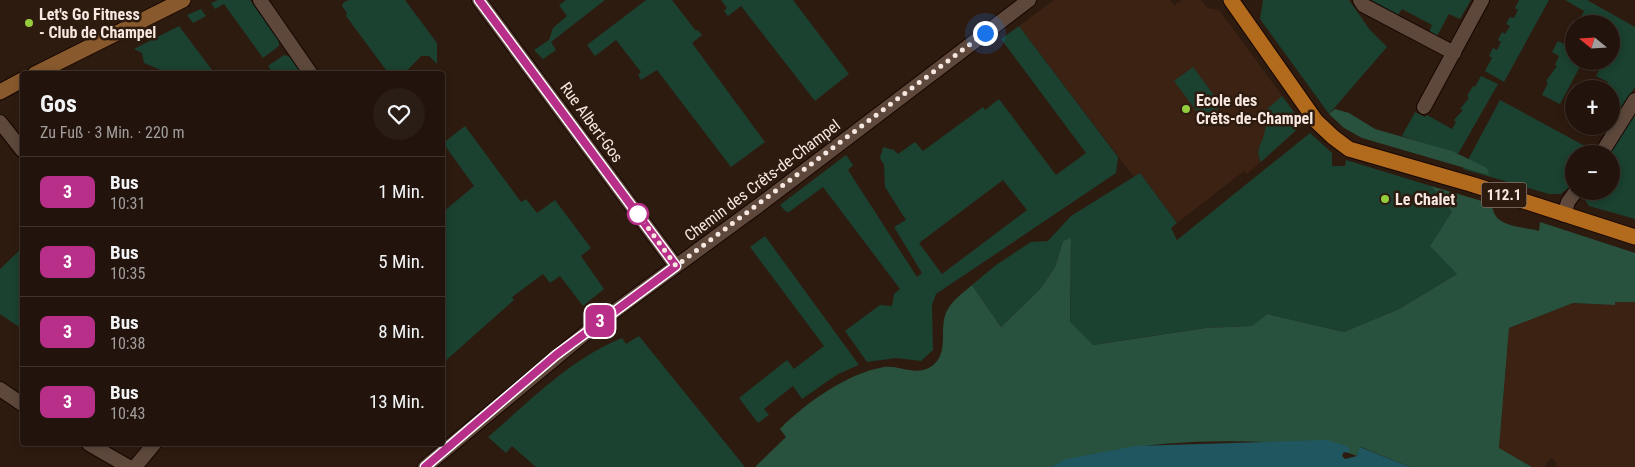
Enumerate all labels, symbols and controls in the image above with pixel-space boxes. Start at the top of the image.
place label: Let's Go Fitness - Club de Champel [39,5,156,42]
north arrow [1565,15,1620,70]
map controls [1565,15,1620,200]
marker: Let's Go Fitness - Club de Champel [23,17,35,29]
your location [973,21,998,46]
street label: Rue Albert-Gos [556,79,627,166]
button: + [1565,80,1620,135]
button: heart [373,88,425,140]
text: Gos [40,90,77,118]
place label: Ecole des Crêts-de-Champel [1196,91,1313,128]
marker: Ecole des Crêts-de-Champel [1180,103,1192,115]
street label: Chemin des Crêts-de-Champel [681,116,844,245]
text: Zu Fuß · 3 Min. · 220 m [40,123,184,142]
button: − [1565,145,1620,200]
text: Bus [110,171,139,194]
text: 1 Min. [378,180,425,203]
text: 3 [63,181,72,202]
road number: 112.1 [1482,182,1526,208]
place label: Le Chalet [1395,190,1455,209]
marker: Le Chalet [1379,193,1391,205]
text: 10:31 [110,194,145,213]
unlabelled marker [627,203,649,225]
text: Bus [110,241,139,264]
text: 5 Min. [378,250,425,273]
text: 3 [63,251,72,272]
text: 10:35 [110,264,145,283]
line badge: 3 [584,305,616,337]
text: 3 [595,310,605,331]
text: Bus [110,311,139,334]
text: 8 Min. [378,320,425,343]
text: 3 [63,321,72,342]
text: 10:38 [110,334,145,353]
text: Bus [110,381,139,404]
text: 13 Min. [369,390,425,413]
text: 3 [63,391,72,412]
text: 10:43 [110,404,145,423]

